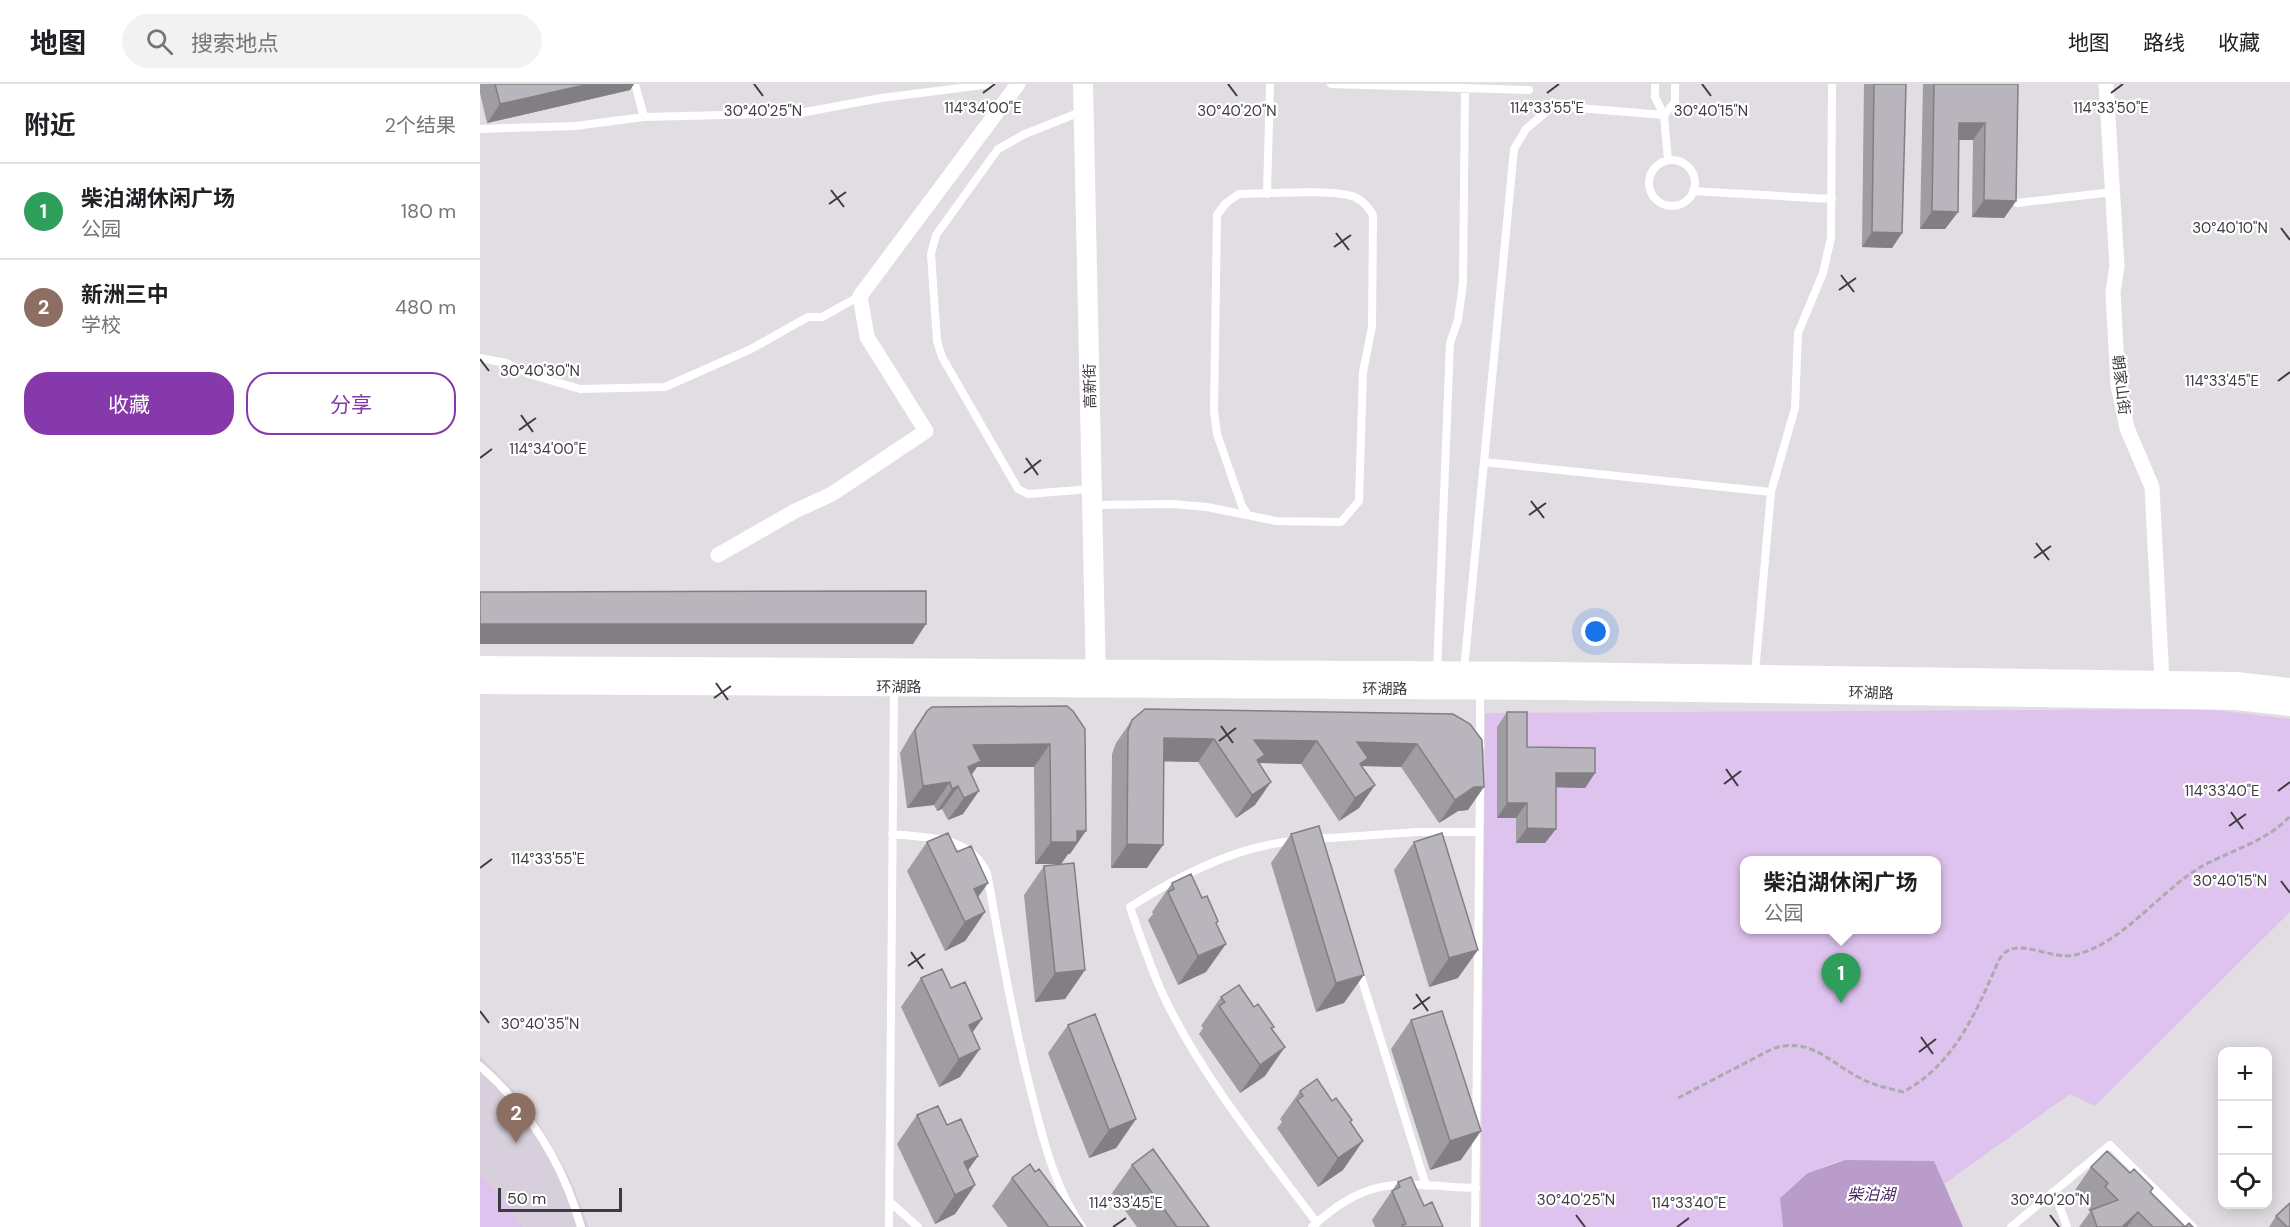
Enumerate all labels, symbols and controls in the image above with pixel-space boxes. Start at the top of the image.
search box [122,14,542,68]
text: 地图 [30,25,86,62]
icon: search [143,25,176,58]
text: 搜索地点 [191,29,279,58]
text: 地图 [2068,29,2110,57]
text: 路线 [2143,29,2185,57]
text: 收藏 [2218,29,2260,57]
text: 114°34'00"E [944,98,1022,118]
text: 114°33'55"E [1510,98,1584,118]
text: 114°33'50"E [2073,98,2149,118]
text: 30°40'25"N [724,101,802,121]
text: 30°40'20"N [1197,101,1277,121]
text: 30°40'15"N [1674,101,1748,121]
text: 附近 [24,108,76,142]
text: 2个结果 [384,112,456,138]
text: 柴泊湖休闲广场 [81,184,235,213]
text: 1 [40,198,47,224]
text: 180 m [401,198,456,224]
text: 公园 [81,216,121,242]
text: 30°40'10"N [2192,218,2268,238]
text: 新洲三中 [81,280,169,309]
text: 2 [38,294,49,320]
text: 480 m [395,294,456,320]
text: 学校 [81,312,121,338]
street label: 朝家山街 [2107,354,2135,416]
text: 30°40'30"N [500,361,580,381]
street label: 高新街 [1080,363,1100,409]
text: 114°33'45"E [2185,371,2259,391]
button: 收藏 [24,372,234,435]
button: 分享 [246,372,456,435]
text: 114°34'00"E [509,439,587,459]
your location [1581,617,1610,646]
street label: 环湖路 [876,677,922,697]
street label: 环湖路 [1362,679,1408,699]
street label: 环湖路 [1848,683,1894,703]
text: 114°33'40"E [2184,781,2260,801]
text: 114°33'55"E [511,849,585,869]
popup [1740,856,1941,934]
text: 柴泊湖休闲广场 [1763,868,1918,897]
text: 30°40'15"N [2193,871,2267,891]
text: 公园 [1763,900,1803,926]
pin: 1 [1822,954,1860,1003]
text: 30°40'35"N [501,1014,579,1034]
map controls [2218,1047,2272,1209]
button: + [2218,1047,2272,1101]
pin: 2 [496,1094,536,1143]
button: − [2218,1101,2272,1155]
button: locate [2218,1155,2272,1209]
water label: 柴泊湖 [1847,1184,1898,1205]
scale bar [498,1185,622,1212]
text: 50 m [507,1188,546,1209]
text: 30°40'25"N [1537,1190,1615,1210]
text: 30°40'20"N [2010,1190,2090,1210]
text: 114°33'45"E [1089,1193,1163,1213]
text: 114°33'40"E [1651,1193,1727,1213]

